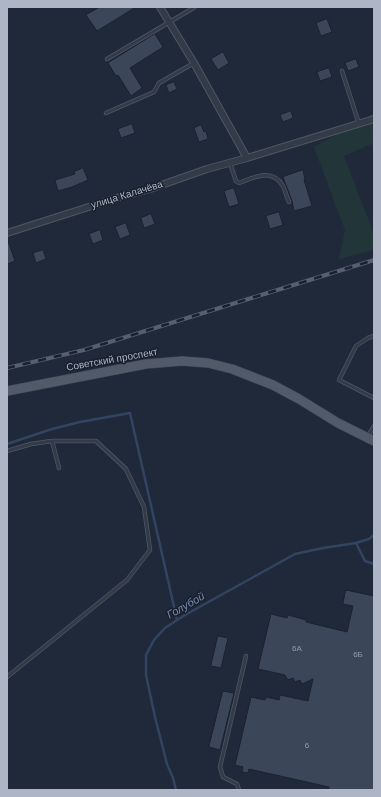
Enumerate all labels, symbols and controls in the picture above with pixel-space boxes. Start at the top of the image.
street label: улица Калачёва [90,178,164,212]
street label: Советский проспект [65,346,159,374]
water label: Голубой [165,590,207,622]
house number: 6А [292,644,302,654]
house number: 6Б [353,650,363,660]
house number: 6 [305,741,309,751]

